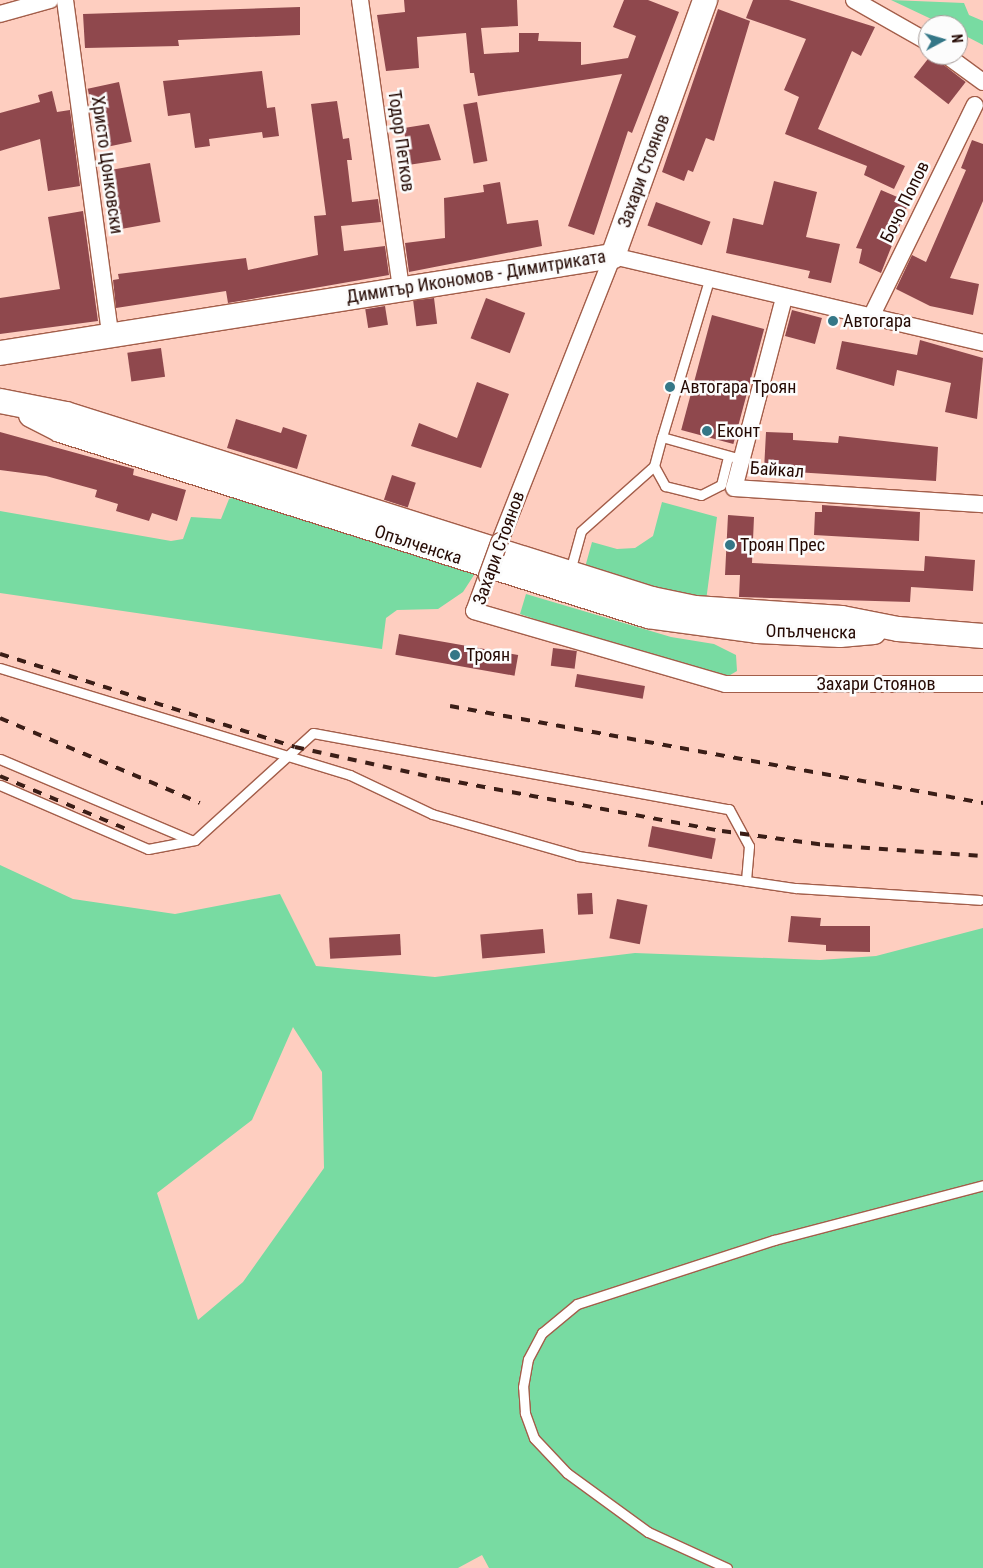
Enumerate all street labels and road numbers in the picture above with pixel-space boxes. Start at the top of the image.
street label: Тодор Петков [383,89,419,193]
street label: Христо Цонковски [87,95,127,235]
street label: Захари Стоянов [613,111,675,231]
street label: Бочо Попов [876,158,934,246]
street label: Димитър Икономов - Димитриката [345,246,607,308]
street label: Байкал [749,457,805,483]
street label: Захари Стоянов [468,488,530,608]
street label: Опълченска [372,521,464,569]
street label: Опълченска [765,620,857,644]
street label: Захари Стоянов [816,673,936,695]

